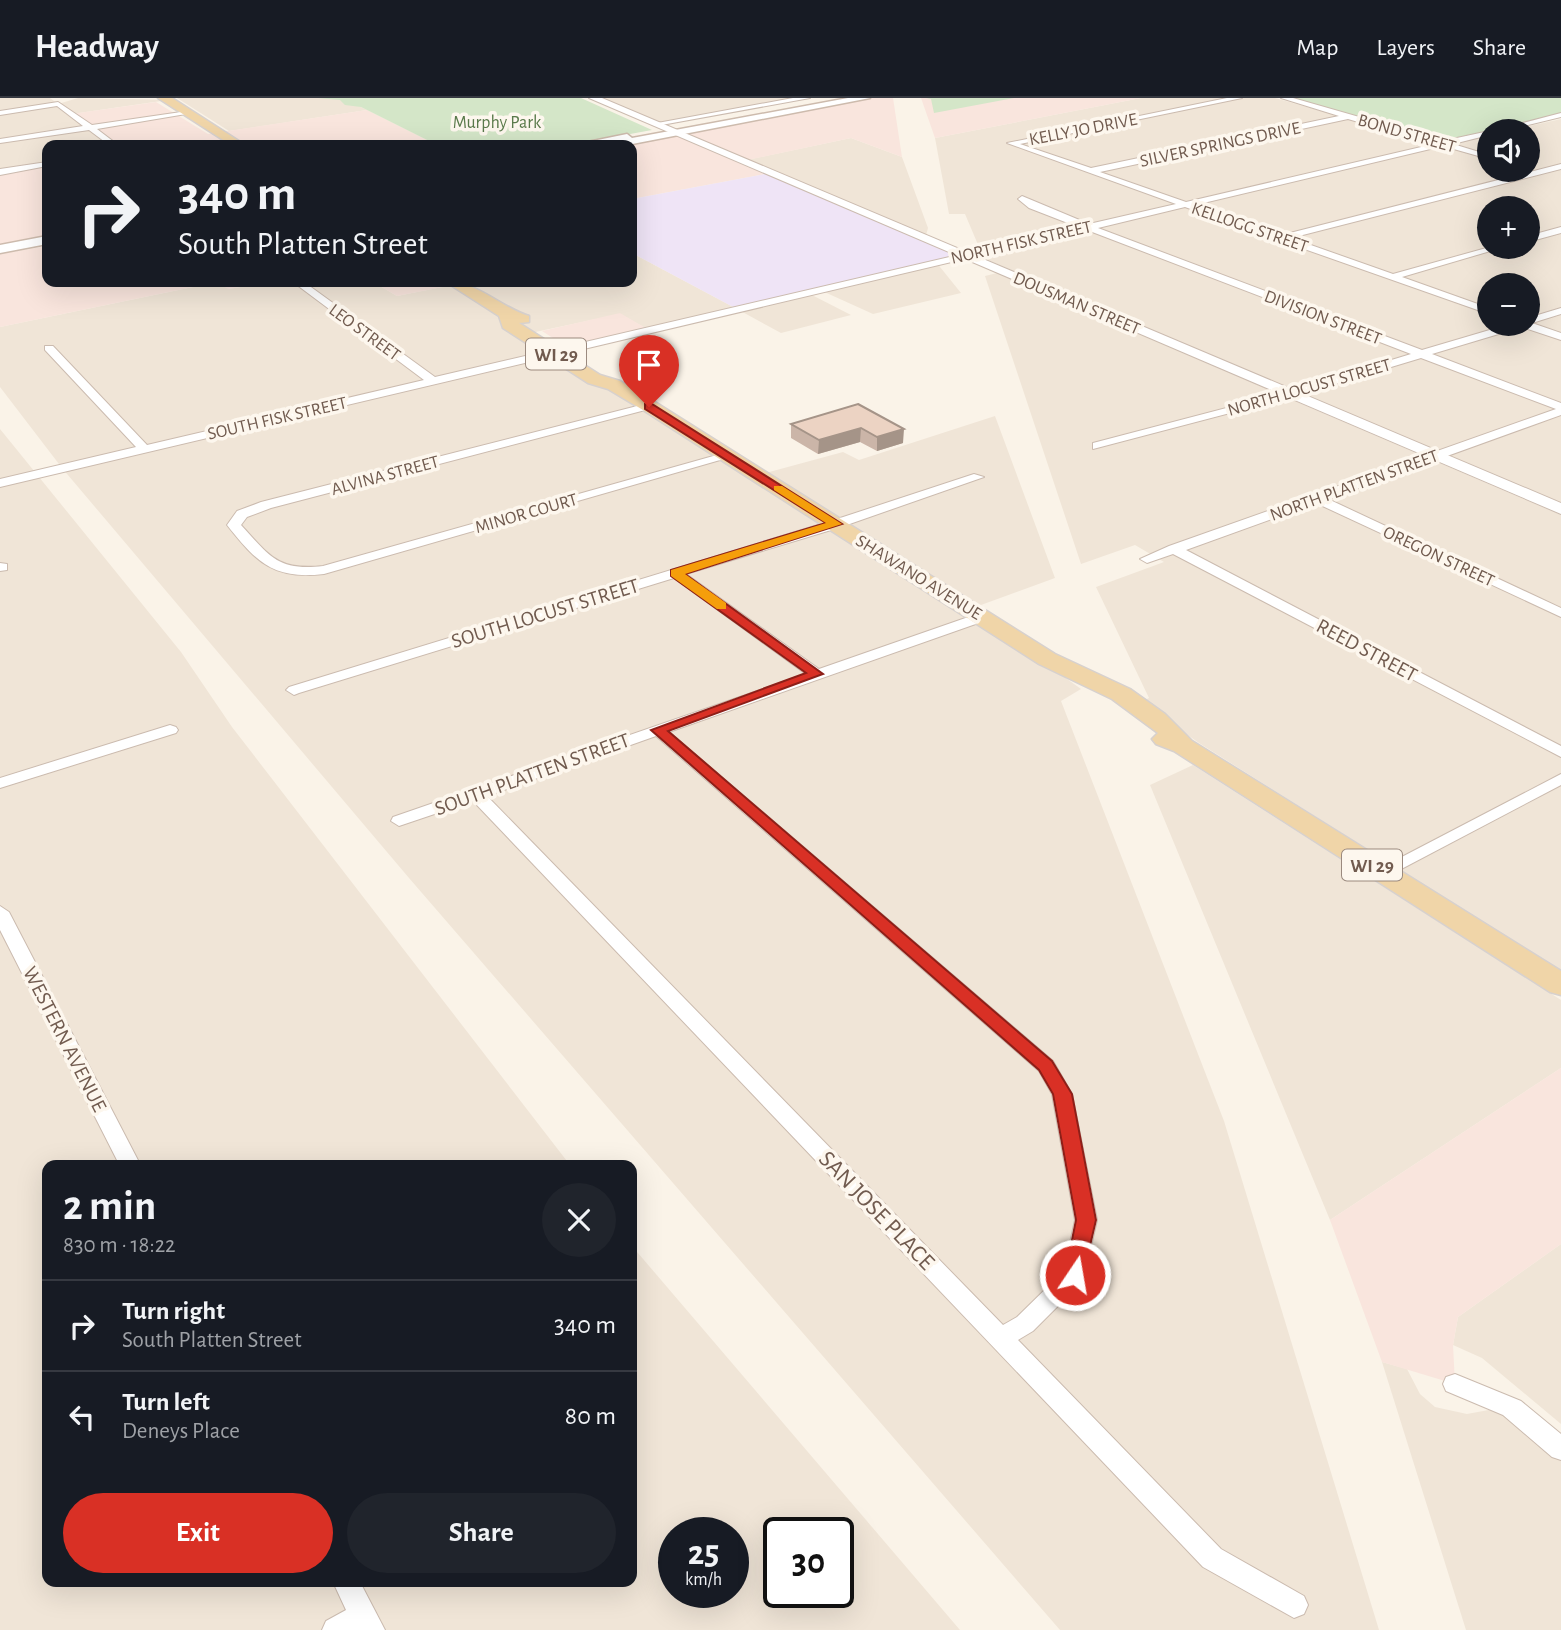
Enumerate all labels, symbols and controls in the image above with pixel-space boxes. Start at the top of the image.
text: Headway [35,31,159,64]
text: Map [1296,36,1338,60]
text: Layers [1376,36,1435,60]
text: Share [1473,36,1526,60]
street label: KELLY JO DRIVE [1028,111,1139,149]
street label: BOND STREET [1356,111,1458,157]
park label: Murphy Park [453,114,542,132]
street label: SILVER SPRINGS DRIVE [1138,119,1302,171]
map controls [1477,119,1540,336]
button: sound [1477,119,1540,182]
icon: right [63,168,154,259]
text: 340 m [178,170,296,219]
button: + [1477,196,1540,259]
street label: KELLOGG STREET [1189,200,1310,256]
street label: NORTH FISK STREET [949,218,1094,268]
text: South Platten Street [178,228,428,260]
street label: DOUSMAN STREET [1011,269,1143,339]
button: − [1477,273,1540,336]
street label: DIVISION STREET [1262,287,1384,349]
street label: LEO STREET [325,301,404,365]
pin [619,335,679,407]
road number: WI 29 [526,338,586,370]
icon: arrive [630,346,668,384]
street label: NORTH LOCUST STREET [1226,356,1393,420]
street label: SOUTH FISK STREET [206,394,349,444]
street label: NORTH PLATTEN STREET [1268,447,1441,525]
street label: ALVINA STREET [329,453,441,499]
street label: MINOR COURT [473,491,580,537]
street label: OREGON STREET [1380,523,1497,591]
street label: SHAWANO AVENUE [852,532,985,624]
street label: SOUTH LOCUST STREET [449,575,642,652]
street label: REED STREET [1313,615,1421,686]
street label: SOUTH PLATTEN STREET [432,729,632,820]
road number: WI 29 [1342,850,1402,880]
street label: WESTERN AVENUE [19,963,110,1115]
street label: SAN JOSE PLACE [814,1147,939,1275]
button: close [542,1183,616,1257]
text: 2 min [63,1185,156,1227]
text: 830 m · 18:22 [63,1234,176,1257]
position arrow [1038,1238,1112,1312]
text: Turn right [122,1298,225,1324]
icon: right [63,1307,101,1345]
text: 340 m [554,1312,616,1338]
text: South Platten Street [122,1329,302,1352]
text: Turn left [122,1389,210,1415]
icon: left [63,1398,101,1436]
text: 80 m [565,1403,616,1429]
text: Deneys Place [122,1420,240,1443]
button: Exit [63,1493,333,1573]
button: Share [347,1493,616,1573]
speed limit sign: 30 [763,1517,854,1608]
text: 25 [688,1536,719,1571]
text: km/h [685,1571,722,1589]

